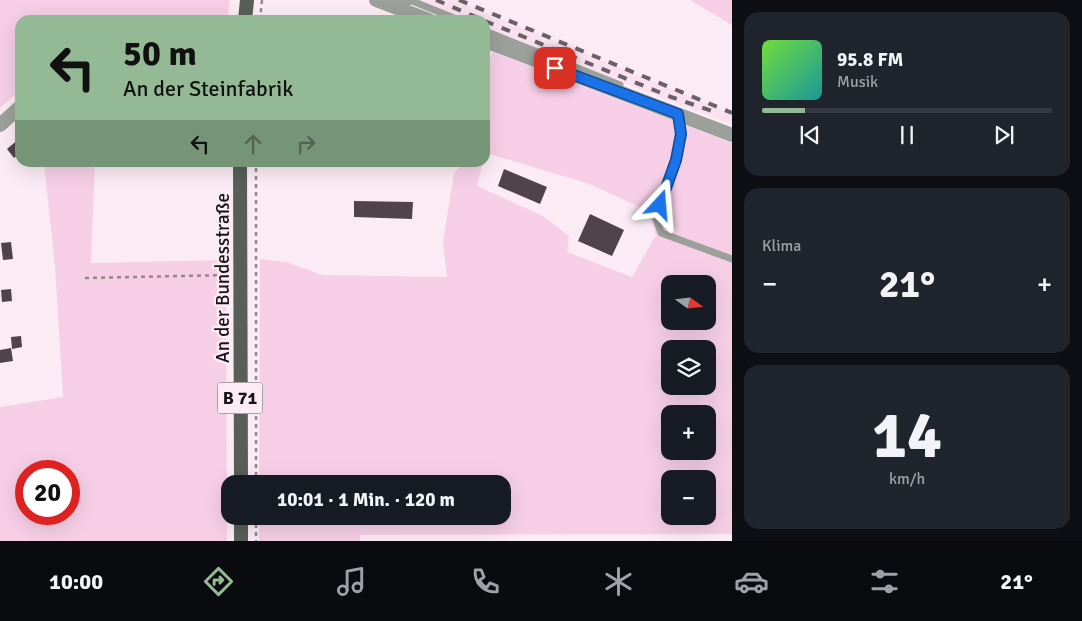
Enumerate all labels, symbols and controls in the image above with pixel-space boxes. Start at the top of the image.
text: 50 m [123,32,197,75]
icon: left [40,35,105,100]
pin [534,47,576,89]
text: 95.8 FM [837,48,903,72]
icon: arrive [541,54,569,82]
text: Musik [837,72,878,92]
text: An der Steinfabrik [123,75,293,102]
icon: previous [796,121,824,149]
icon: pause [893,121,921,149]
icon: next [990,121,1018,149]
icon: left [186,130,214,158]
icon: ahead [239,130,267,158]
icon: right [292,130,320,158]
position arrow [633,178,685,230]
street label: An der Bundesstraße [211,193,235,363]
text: Klima [762,236,801,256]
text: 21° [879,261,935,308]
text: − [762,267,777,301]
text: + [1037,267,1052,301]
north arrow [661,275,716,330]
map controls [661,275,716,525]
button: layers [661,340,716,395]
road number: B 71 [218,382,262,413]
text: 14 [872,396,942,476]
button: + [661,405,716,460]
speed limit sign: 20 [15,460,80,525]
text: km/h [889,469,925,489]
button: − [661,470,716,525]
text: 10:01 · 1 Min. · 120 m [277,488,455,512]
icon: directions [201,564,236,599]
icon: music [334,564,369,599]
icon: phone [468,564,503,599]
icon: climate [601,564,636,599]
icon: car [734,564,769,599]
icon: filters [867,564,902,599]
text: 10:00 [49,568,103,595]
text: 21° [1000,568,1033,595]

